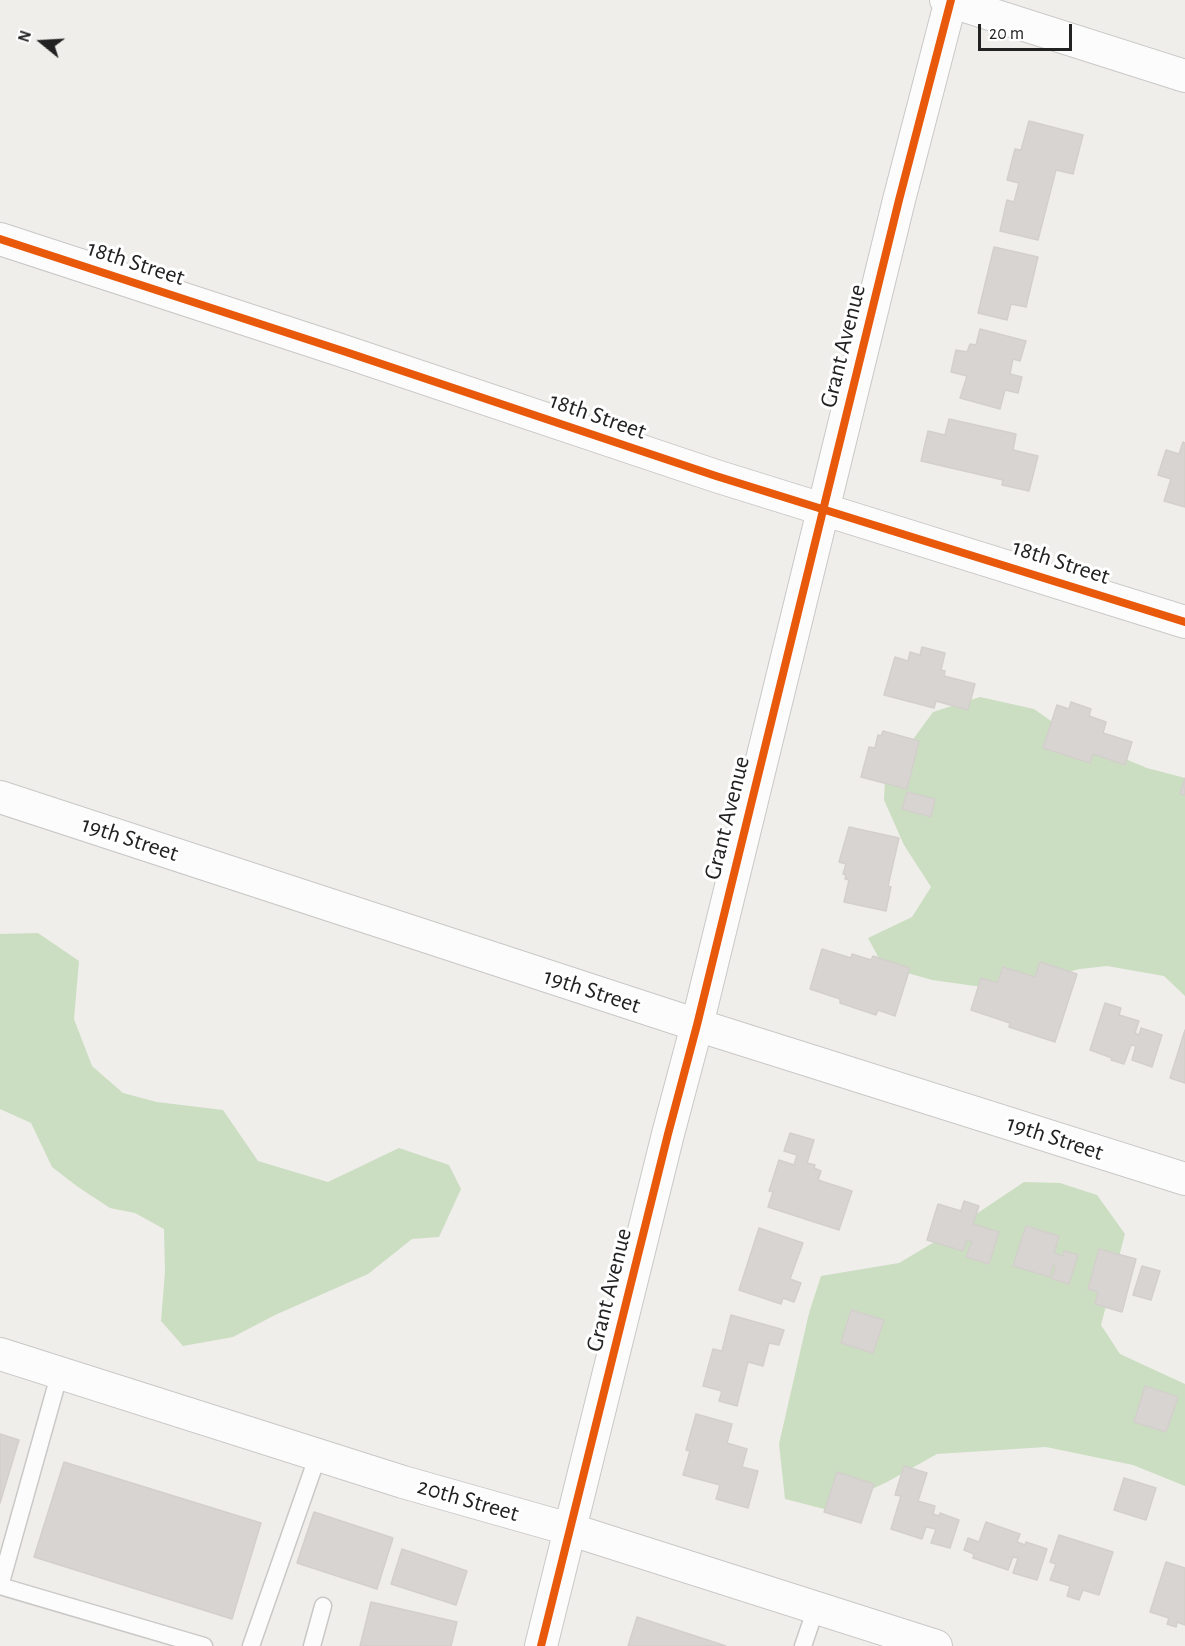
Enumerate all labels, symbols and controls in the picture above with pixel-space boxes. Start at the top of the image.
north arrow [12,12,72,72]
scale bar [981,12,1076,50]
text: 20 m [989,25,1024,43]
text: N [16,29,34,44]
street label: 18th Street [84,234,188,292]
street label: Grant Avenue [814,281,872,411]
street label: 18th Street [546,386,650,446]
street label: 18th Street [1009,533,1113,591]
street label: Grant Avenue [698,753,756,883]
street label: 19th Street [78,810,182,868]
street label: 19th Street [540,962,644,1020]
street label: 19th Street [1003,1109,1107,1167]
street label: Grant Avenue [580,1225,638,1355]
street label: 20th Street [414,1472,522,1528]

